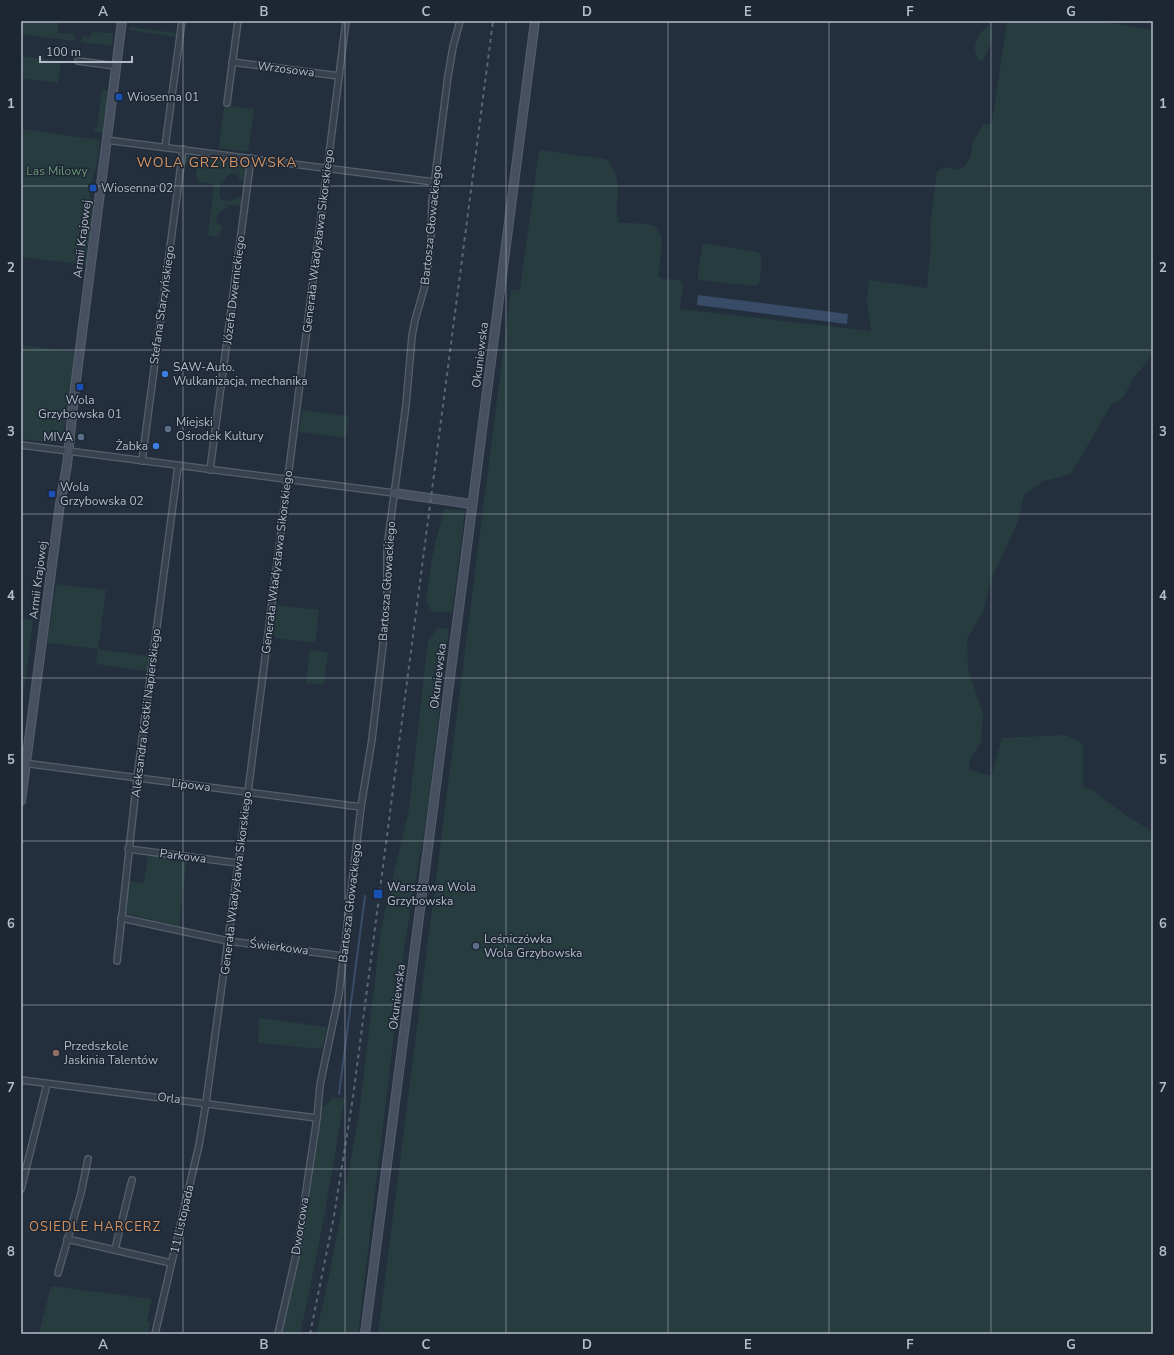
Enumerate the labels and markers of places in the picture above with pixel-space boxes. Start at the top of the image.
place label: Wiosenna 01 [127,89,199,105]
marker: Wiosenna 01 [114,92,124,102]
place label: Wiosenna 02 [101,180,173,196]
marker: Wiosenna 02 [88,183,98,193]
place label: SAW-Auto. Wulkanizacja, mechanika [173,359,308,389]
marker: SAW-Auto. Wulkanizacja, mechanika [160,369,170,379]
marker: Wola Grzybowska 01 [75,382,85,392]
place label: Wola Grzybowska 01 [38,392,122,422]
place label: Miejski Ośrodek Kultury [176,414,264,444]
marker: Miejski Ośrodek Kultury [163,424,173,434]
place label: MIVA [43,429,73,445]
marker: MIVA [76,432,86,442]
place label: Żabka [115,438,148,454]
marker: Żabka [151,441,161,451]
place label: Wola Grzybowska 02 [60,479,144,509]
marker: Wola Grzybowska 02 [47,489,57,499]
place label: Warszawa Wola Grzybowska [387,879,476,909]
marker: Warszawa Wola Grzybowska [372,888,384,900]
place label: Leśniczówka Wola Grzybowska [484,931,582,961]
marker: Leśniczówka Wola Grzybowska [471,941,481,951]
place label: Przedszkole Jaskinia Talentów [63,1038,158,1068]
marker: Przedszkole Jaskinia Talentów [51,1048,61,1058]

